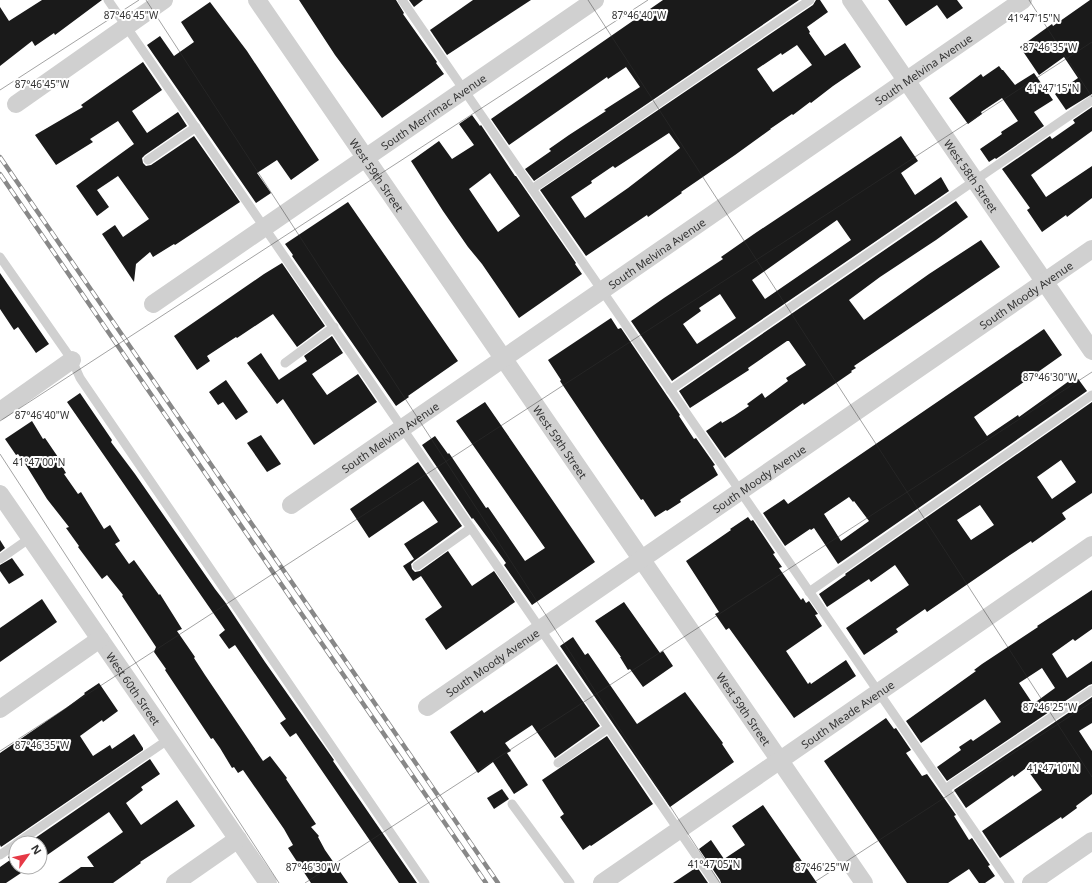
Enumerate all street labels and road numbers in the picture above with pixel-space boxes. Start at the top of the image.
street label: South Melvina Avenue [871,30,975,108]
street label: South Merrimac Avenue [378,70,489,153]
street label: West 59th Street [347,135,407,214]
street label: West 58th Street [941,136,1002,215]
street label: South Melvina Avenue [605,214,708,292]
street label: South Moody Avenue [976,257,1075,332]
street label: South Melvina Avenue [338,398,441,476]
street label: West 59th Street [530,402,591,481]
street label: South Moody Avenue [709,441,809,516]
street label: South Moody Avenue [442,625,542,700]
street label: West 60th Street [103,649,164,728]
street label: West 59th Street [714,669,775,748]
street label: South Meade Avenue [798,676,897,751]

